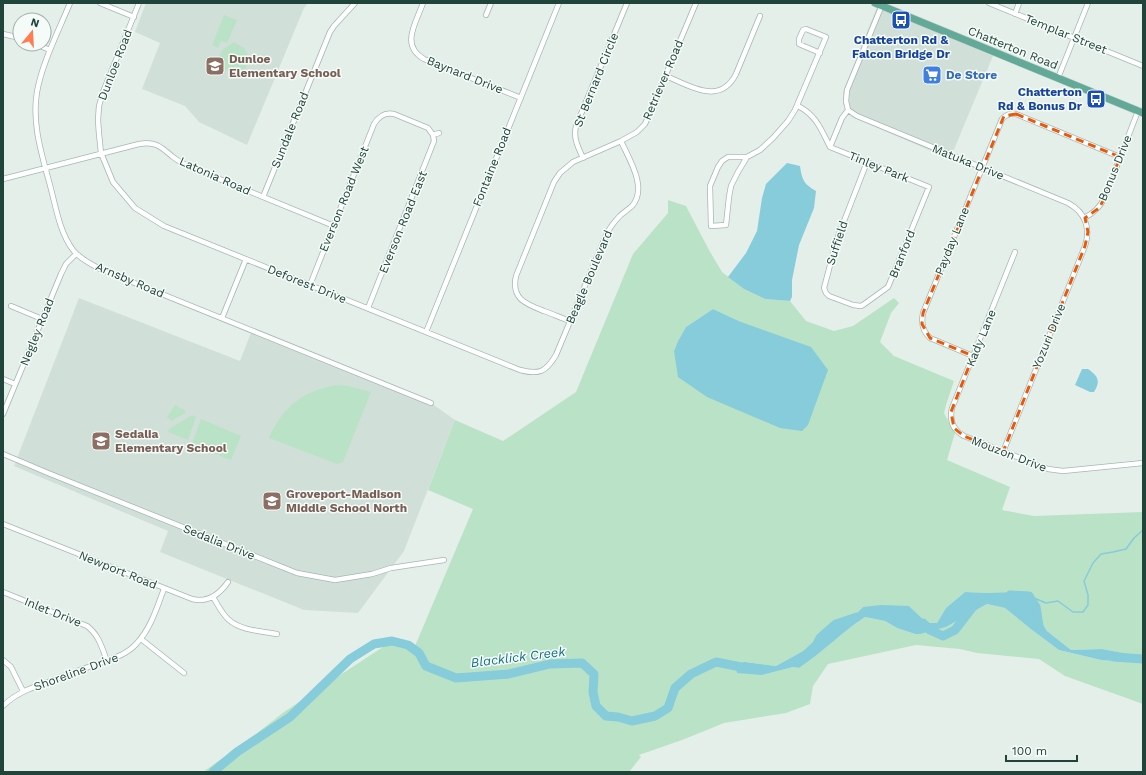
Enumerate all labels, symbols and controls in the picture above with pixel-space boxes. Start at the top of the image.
bus stop icon: Chatterton Rd & Falcon Bridge Dr [890,9,912,31]
street label: Templar Street [1023,11,1109,57]
north arrow [12,12,52,52]
text: N [29,16,41,30]
street label: Chatterton Road [966,24,1060,72]
street label: Dunloe Road [95,28,135,102]
street label: St Bernard Circle [571,31,621,129]
place label: Chatterton Rd & Falcon Bridge Dr [852,33,951,61]
street label: Retriever Road [640,38,686,122]
place label: Dunloe Elementary School [229,52,341,80]
street label: Baynard Drive [425,53,505,97]
school or university icon: Dunloe Elementary School [204,55,226,77]
supermarket icon: De Store [921,64,943,86]
place label: De Store [946,68,997,82]
place label: Chatterton Rd & Bonus Dr [998,85,1083,113]
bus stop icon: Chatterton Rd & Bonus Dr [1085,88,1107,110]
street label: Sundale Road [268,90,312,170]
street label: Fontaine Road [470,125,514,209]
street label: Bonus Drive [1095,133,1135,203]
street label: Matuka Drive [930,141,1006,183]
street label: Everson Road West [316,144,372,254]
street label: Tinley Park [847,149,911,186]
street label: Latonia Road [177,154,253,198]
street label: Everson Road East [376,169,430,275]
street label: Payday Lane [932,205,972,277]
street label: Suffield [823,219,851,267]
street label: Beagle Boulevard [563,228,615,326]
street label: Branford [886,228,918,280]
street label: Arnsby Road [94,259,166,301]
street label: Deforest Drive [265,262,349,306]
street label: Negley Road [17,296,57,368]
street label: Yozuri Drive [1030,301,1068,371]
street label: Kady Lane [963,307,999,369]
place label: Sedalia Elementary School [115,427,227,455]
school or university icon: Sedalia Elementary School [90,430,112,452]
street label: Mouzon Drive [969,433,1049,475]
place label: Groveport-Madison Middle School North [286,487,407,515]
school or university icon: Groveport-Madison Middle School North [261,490,283,512]
street label: Sedalia Drive [181,521,257,563]
street label: Newport Road [77,548,159,592]
street label: Inlet Drive [22,594,84,630]
water label: Blacklick Creek [470,644,567,670]
street label: Shoreline Drive [32,650,120,694]
scale bar [1006,737,1077,763]
text: 100 m [1012,744,1047,758]

